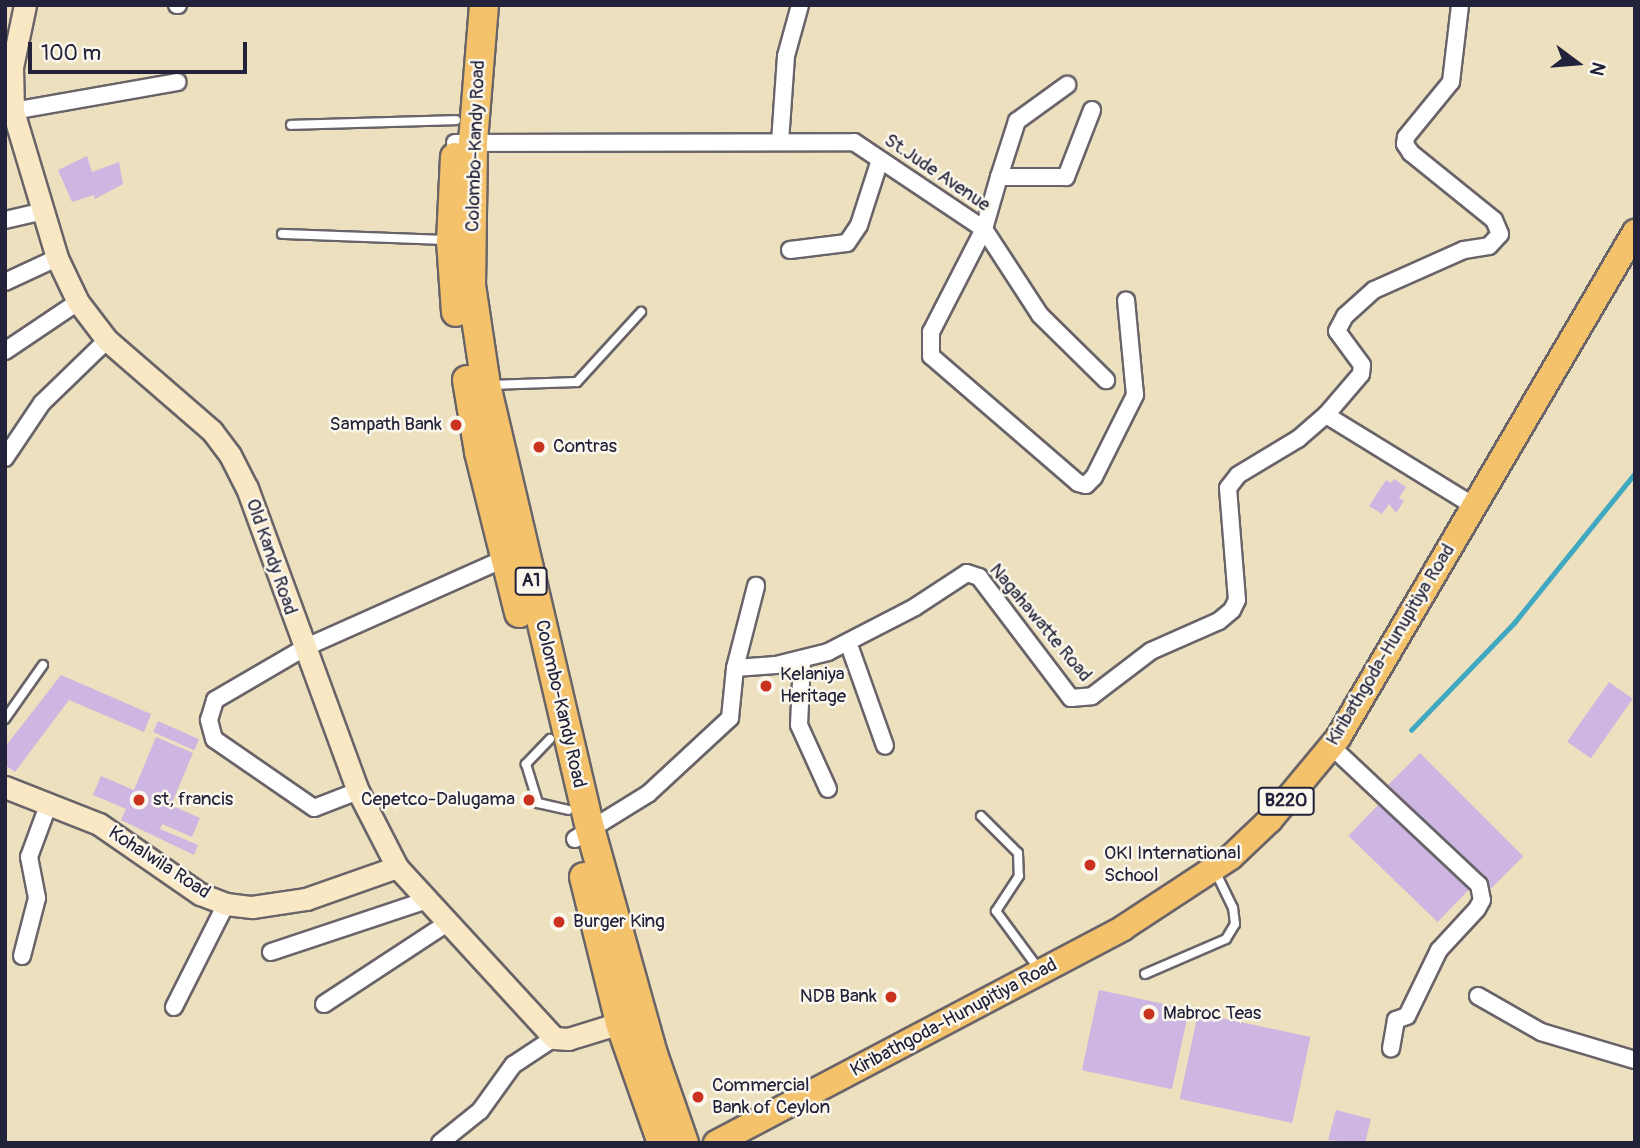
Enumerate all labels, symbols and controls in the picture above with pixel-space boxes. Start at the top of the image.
scale bar [32,28,250,72]
north arrow [1542,28,1612,98]
text: 100 m [41,40,101,67]
text: N [1584,59,1610,78]
street label: Colombo-Kandy Road [462,60,490,232]
street label: St.Jude Avenue [880,129,994,217]
place label: Sampath Bank [330,414,442,436]
marker: Sampath Bank [448,417,464,433]
place label: Contras [553,436,617,458]
marker: Contras [531,439,547,455]
street label: Old Kandy Road [240,496,302,618]
street label: Kiribathgoda-Hunupitiya Road [1322,540,1460,750]
street label: Nagahawatte Road [984,559,1096,687]
road number: A1 [514,566,548,596]
street label: Colombo-Kandy Road [530,618,590,790]
place label: Kelaniya Heritage [780,664,846,708]
marker: Kelaniya Heritage [758,678,774,694]
road number: B220 [1256,786,1316,816]
place label: st, francis [153,789,233,811]
place label: Cepetco-Dalugama [361,789,515,811]
marker: st, francis [131,792,147,808]
marker: Cepetco-Dalugama [521,792,537,808]
street label: Kohalwila Road [104,822,214,904]
place label: OKI International School [1104,843,1241,887]
marker: OKI International School [1082,857,1098,873]
place label: Burger King [573,911,665,933]
marker: Burger King [551,914,567,930]
street label: Kiribathgoda-Hunupitiya Road [847,954,1061,1082]
place label: NDB Bank [800,986,877,1008]
marker: NDB Bank [883,989,899,1005]
place label: Mabroc Teas [1163,1003,1261,1025]
marker: Mabroc Teas [1141,1006,1157,1022]
place label: Commercial Bank of Ceylon [712,1075,830,1119]
marker: Commercial Bank of Ceylon [690,1089,706,1105]

